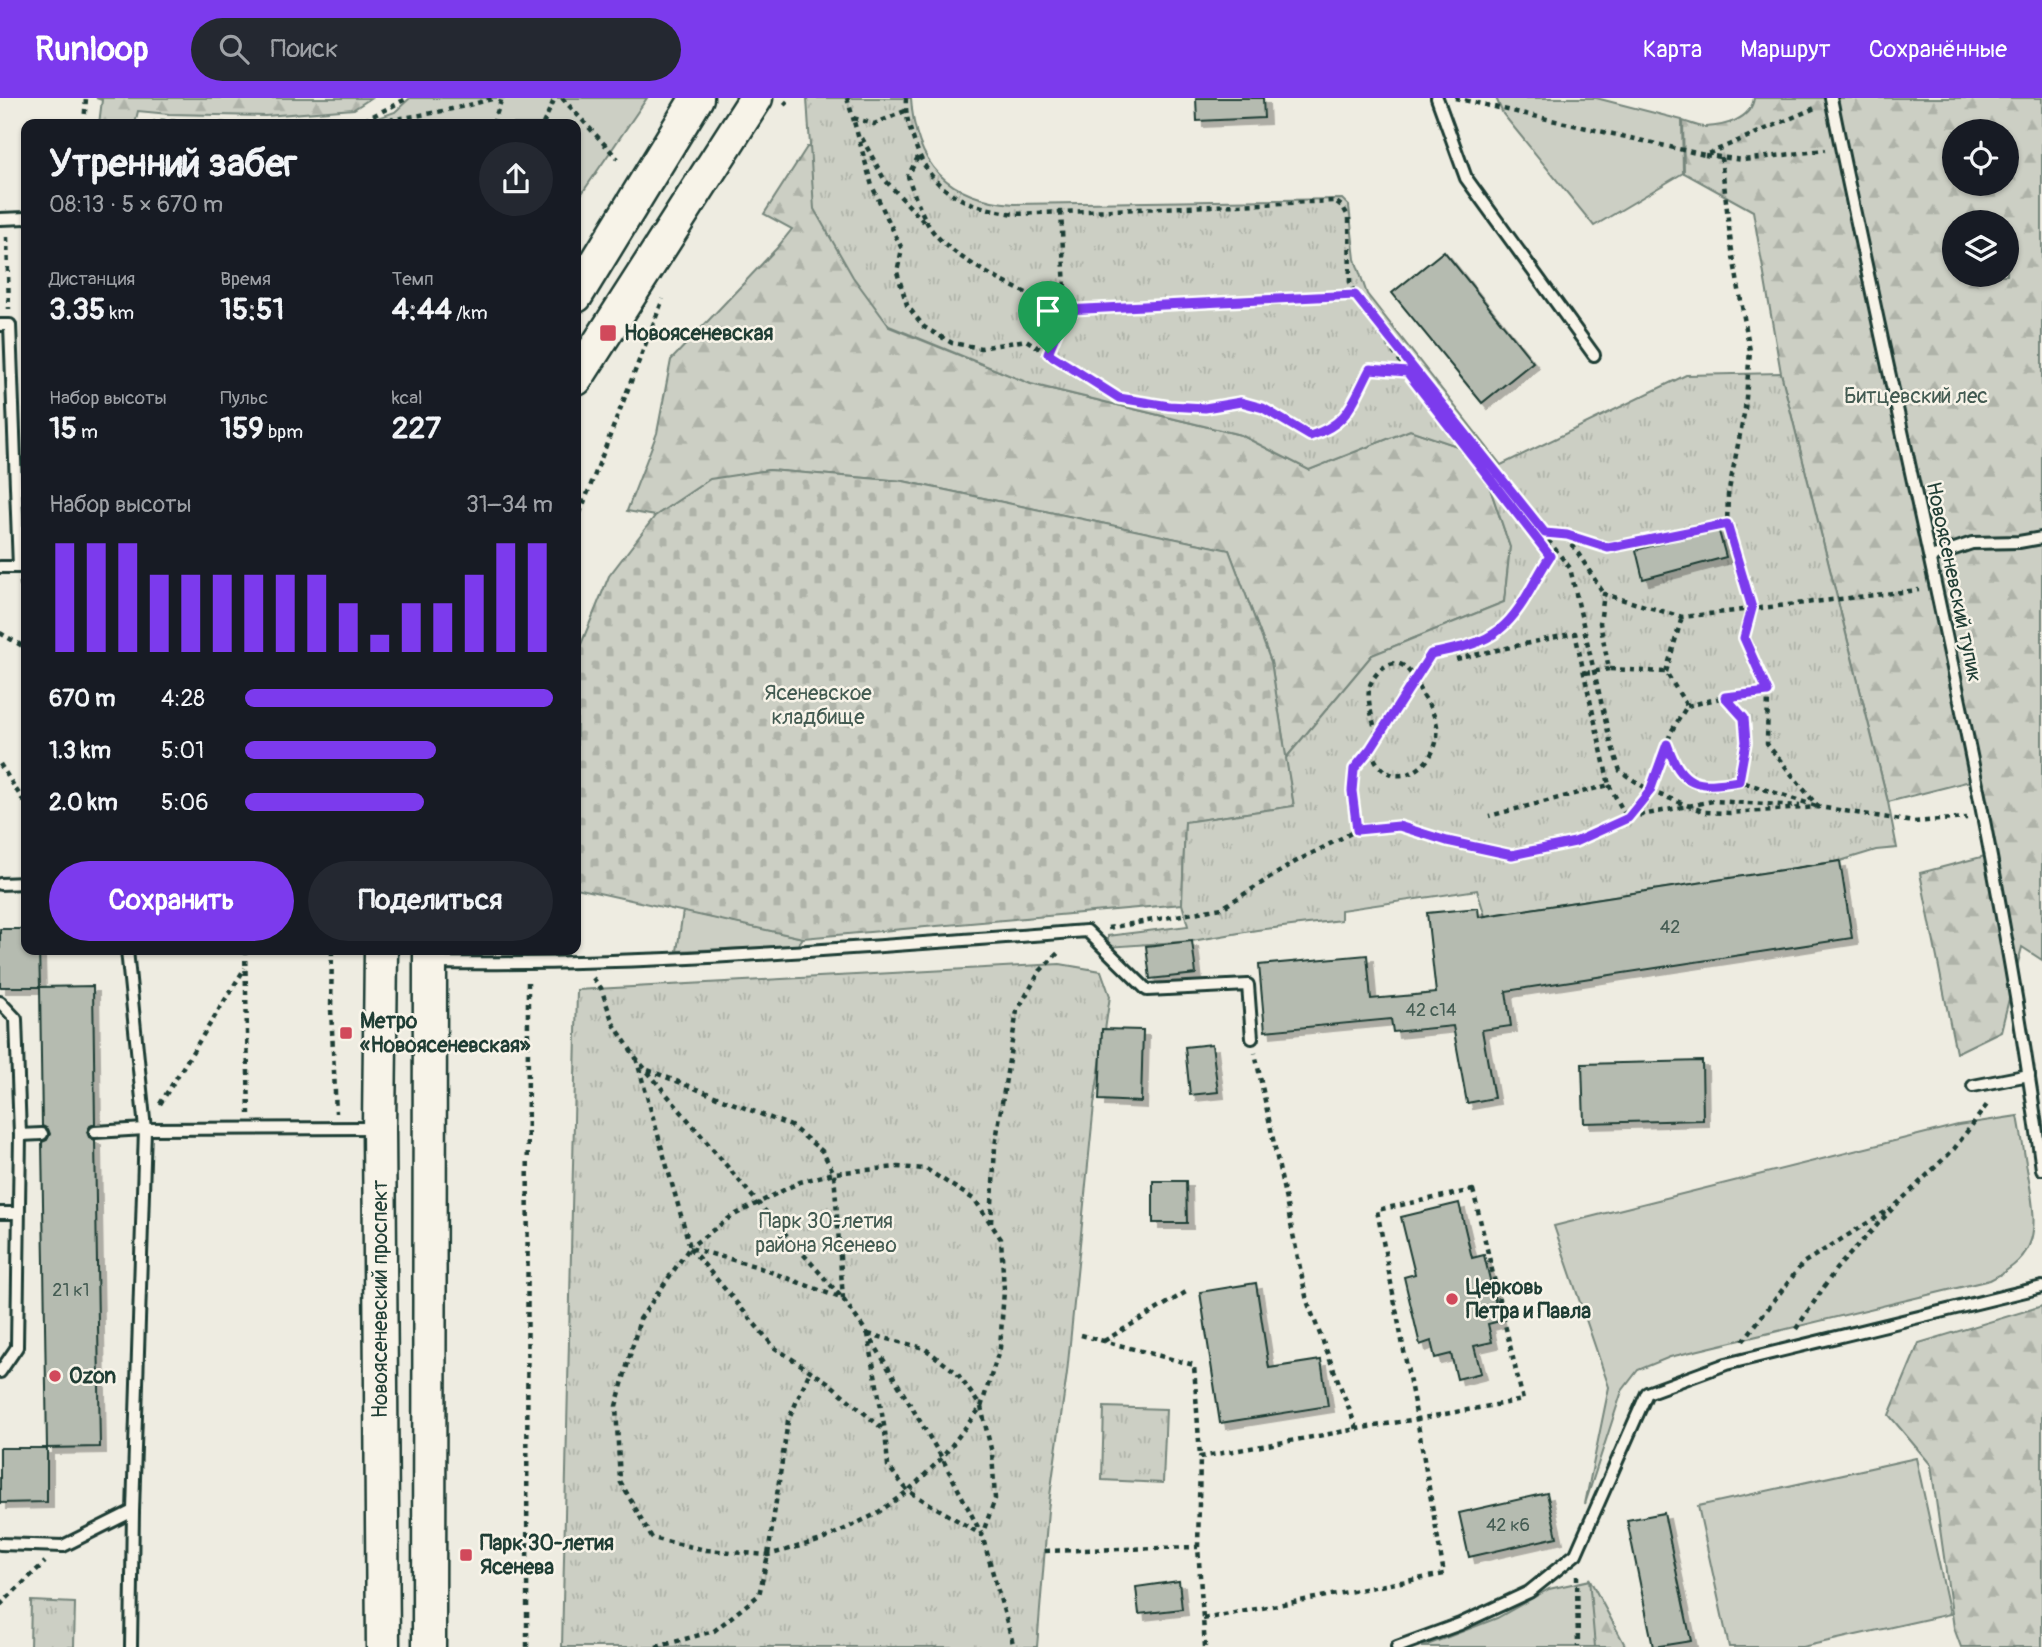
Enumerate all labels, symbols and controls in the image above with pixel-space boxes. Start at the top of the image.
search box [191,18,681,81]
text: Runloop [35,29,149,70]
icon: search [215,30,253,68]
text: Поиск [271,33,338,65]
text: Карта [1643,35,1702,64]
text: Маршрут [1740,35,1831,64]
text: Сохранённые [1869,35,2007,64]
map controls [1942,119,2019,287]
button: locate [1942,119,2019,196]
text: Утренний забег [49,140,297,188]
button: share [479,142,553,216]
text: 08:13 · 5 × 670 m [49,190,223,219]
button: layers [1942,210,2019,287]
text: Дистанция [49,267,135,291]
text: Время [220,267,271,291]
text: Темп [392,267,434,291]
pin [1018,281,1078,353]
text: 3.35 [49,291,105,328]
text: 15:51 [220,291,284,328]
text: 4:44 [392,291,452,328]
icon: arrive [1029,292,1067,330]
text: km [105,301,134,325]
text: /km [452,301,488,325]
place label: Новоясеневская [624,320,774,347]
marker: Новоясеневская [598,323,618,343]
park label: Битцевский лес [1844,383,1988,410]
text: Набор высоты [49,386,167,410]
text: Пульс [220,386,268,410]
text: kcal [392,386,423,410]
text: 15 [49,410,77,447]
text: 159 [220,410,264,447]
text: 227 [392,410,441,447]
text: m [77,420,98,444]
text: bpm [264,420,303,444]
street label: Новоясеневский тупик [1920,479,1988,685]
text: Набор высоты [49,490,191,519]
text: 31–34 m [466,490,553,519]
park label: Ясеневское кладбище [764,680,872,731]
text: 670 m [49,684,115,713]
text: 4:28 [161,684,205,713]
text: 1.3 km [49,736,111,765]
text: 5:01 [161,736,204,765]
text: 2.0 km [49,788,118,817]
text: 5:06 [161,788,209,817]
button: Сохранить [49,861,294,941]
button: Поделиться [308,861,553,941]
house number: 42 [1660,916,1680,939]
house number: 42 с14 [1405,999,1457,1022]
place label: Метро «Новоясеневская» [360,1008,531,1059]
marker: Метро «Новоясеневская» [338,1025,354,1041]
street label: Новоясеневский проспект [367,1179,394,1418]
park label: Парк 30-летия района Ясенево [755,1208,897,1259]
place label: Церковь Петра и Павла [1466,1274,1591,1325]
house number: 21 к1 [52,1279,90,1302]
marker: Церковь Петра и Павла [1444,1291,1460,1307]
place label: Ozon [69,1363,116,1390]
marker: Ozon [47,1368,63,1384]
house number: 42 к6 [1486,1514,1530,1537]
place label: Парк 30-летия Ясенева [480,1530,614,1581]
marker: Парк 30-летия Ясенева [458,1547,474,1563]

